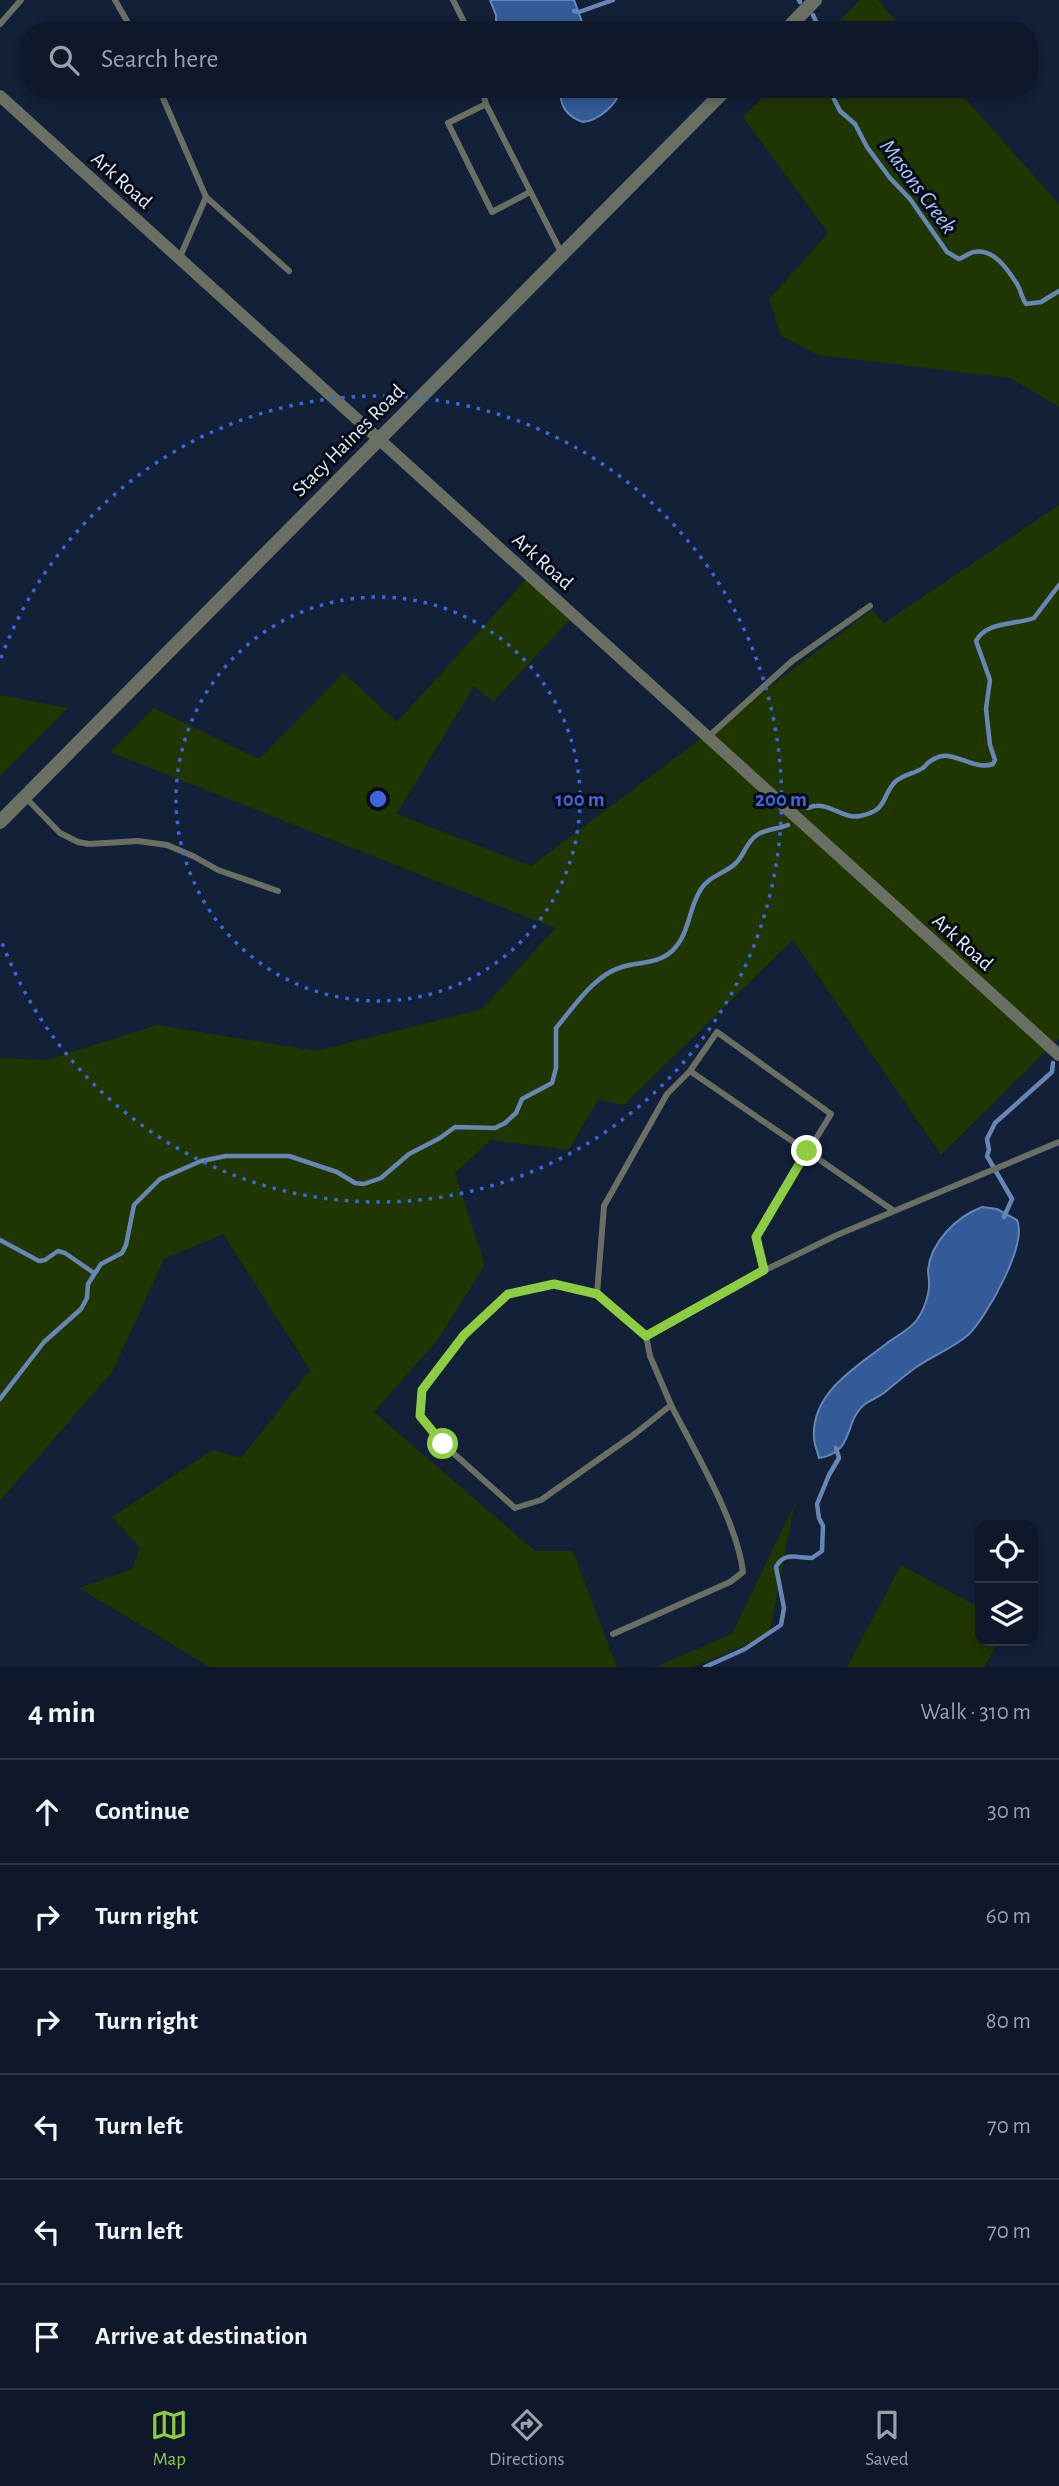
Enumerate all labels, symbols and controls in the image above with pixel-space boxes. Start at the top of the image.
search box [21,21,1038,98]
icon: search [45,41,83,79]
text: Search here [101,46,219,72]
water label: Masons Creek [875,135,961,239]
street label: Ark Road [87,148,156,213]
street label: Stacy Haines Road [288,380,409,500]
street label: Ark Road [508,529,577,594]
centre of rings [366,787,390,811]
text: 100 m [555,789,605,810]
text: 200 m [755,789,807,810]
street label: Ark Road [928,910,997,975]
route end [791,1135,822,1166]
route start [427,1428,458,1459]
map controls [975,1520,1038,1646]
button: locate [975,1520,1038,1583]
button: layers [975,1583,1038,1646]
text: 4 min [28,1698,96,1728]
text: Walk · 310 m [920,1701,1031,1724]
icon: ahead [28,1793,66,1831]
text: Continue [95,1798,190,1824]
text: 30 m [987,1800,1031,1823]
icon: right [28,1898,66,1936]
text: Turn right [95,1903,198,1929]
text: 60 m [986,1905,1031,1928]
icon: right [28,2003,66,2041]
text: Turn right [95,2008,198,2034]
text: 80 m [986,2010,1031,2033]
icon: left [28,2108,66,2146]
text: Turn left [95,2113,183,2139]
text: 70 m [987,2115,1031,2138]
icon: left [28,2213,66,2251]
text: Turn left [95,2218,183,2244]
text: 70 m [987,2220,1031,2243]
icon: arrive [28,2318,66,2356]
text: Arrive at destination [95,2323,308,2349]
tab: Map [150,2406,188,2471]
tab: Directions [489,2406,565,2471]
tab: Saved [865,2406,909,2471]

